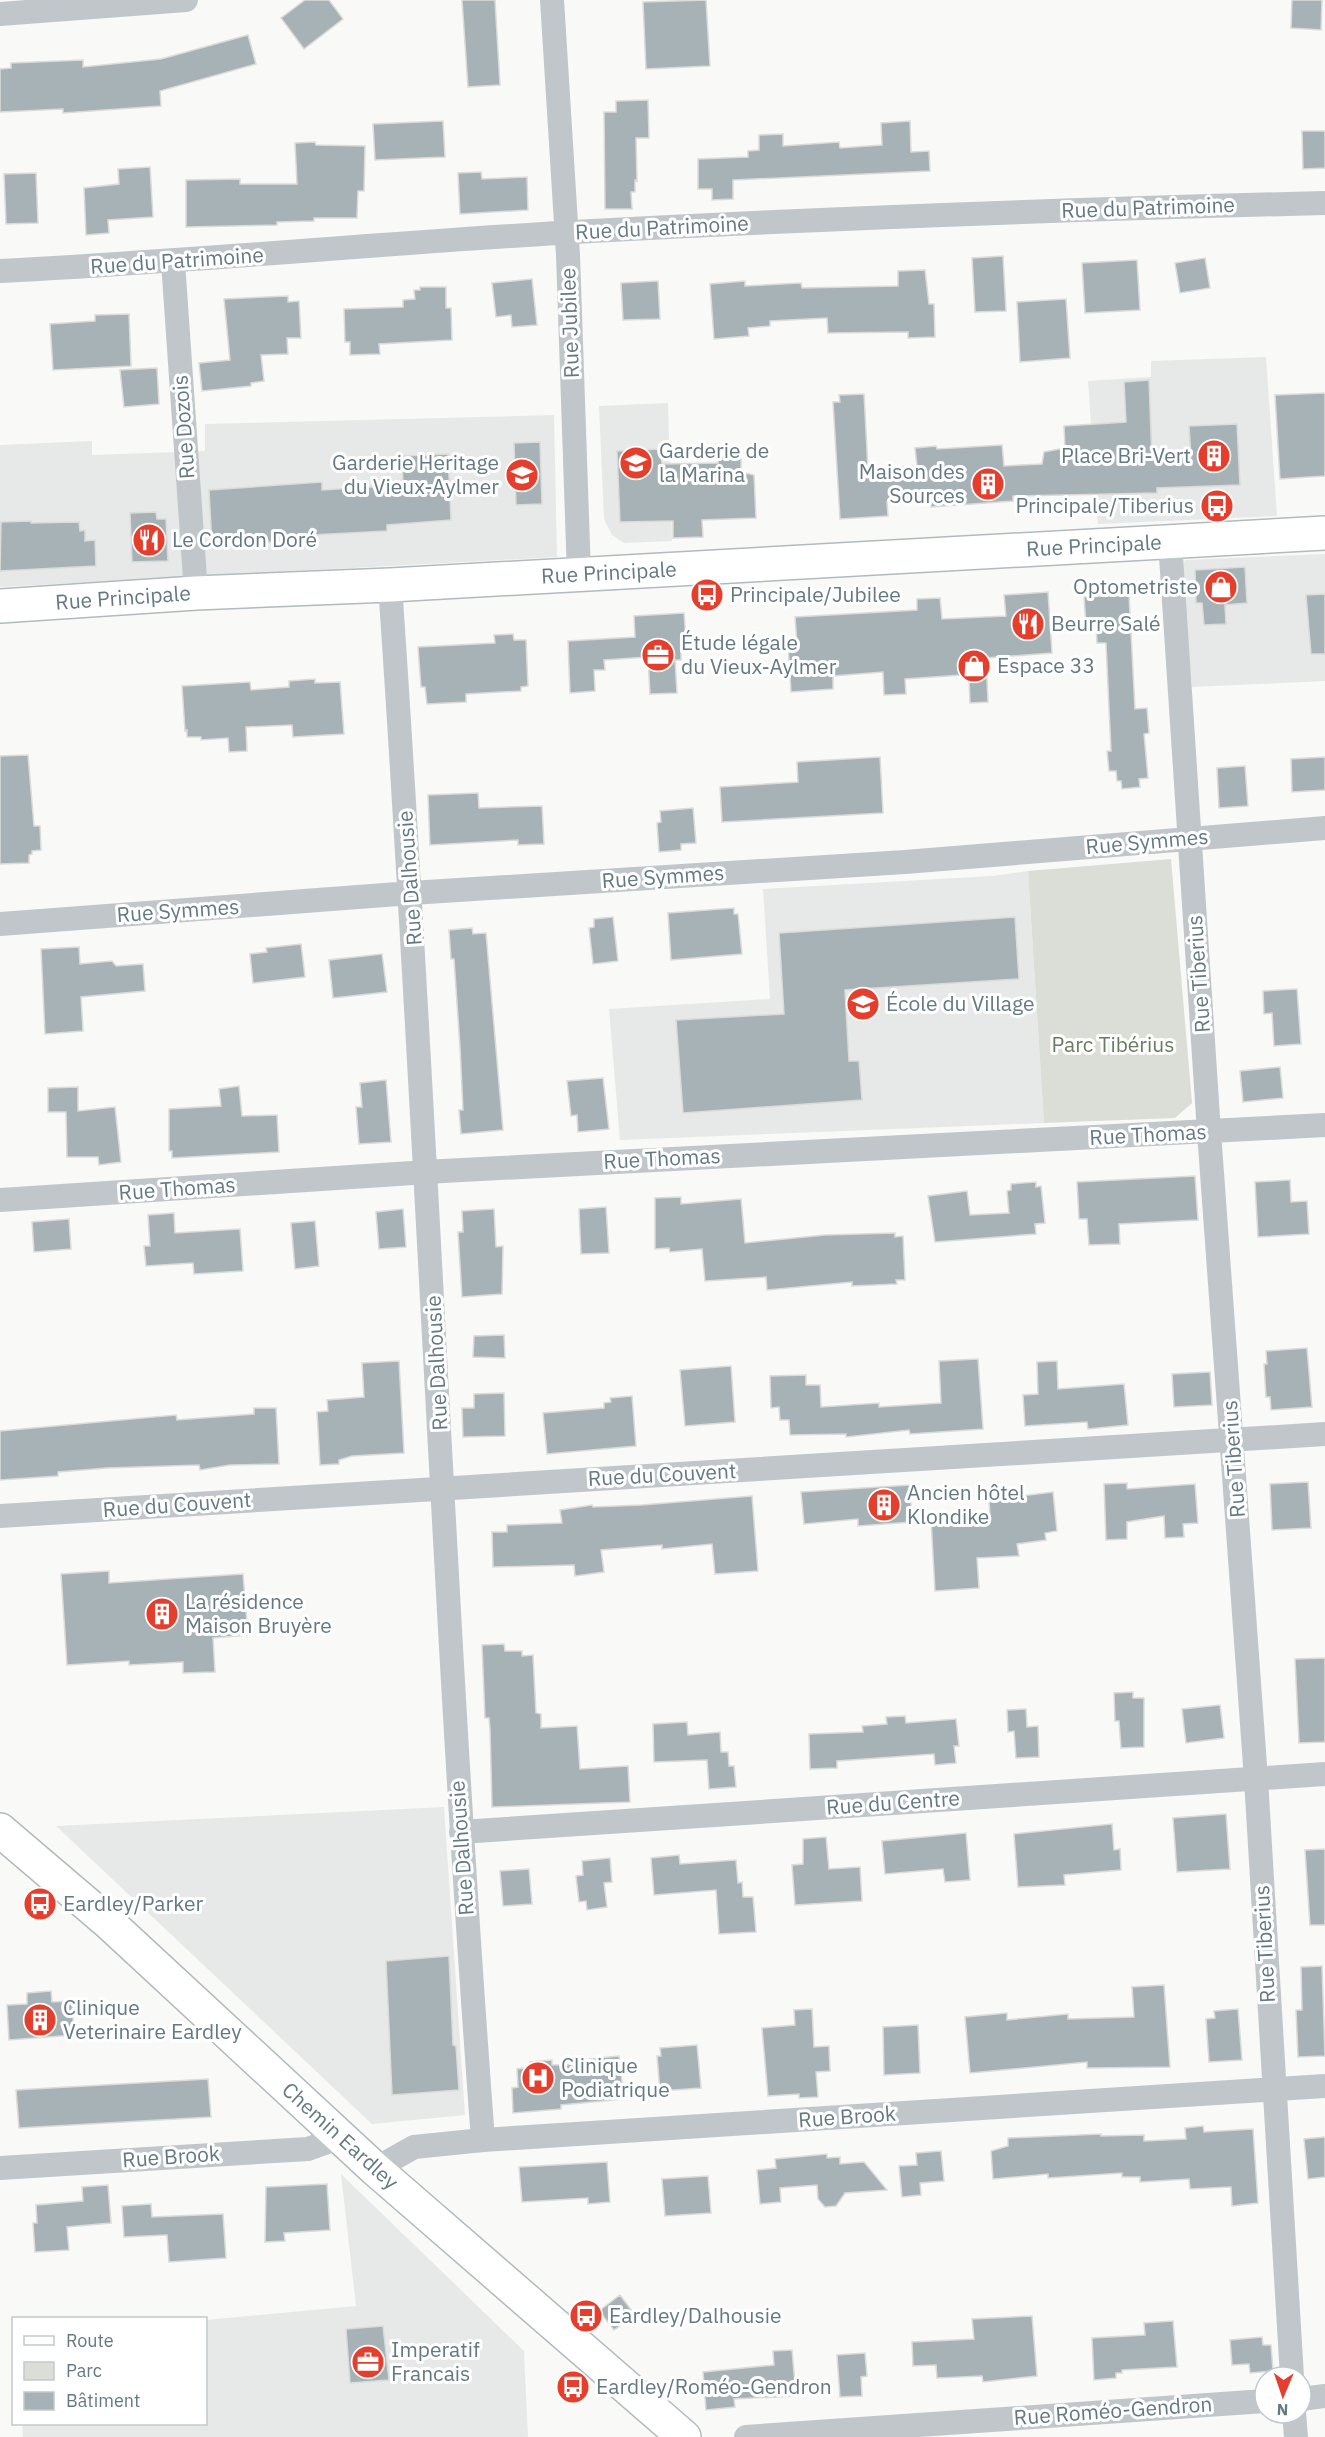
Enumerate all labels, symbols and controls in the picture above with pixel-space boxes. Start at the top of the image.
street label: Rue du Patrimoine [1061,190,1235,224]
street label: Rue du Patrimoine [574,208,749,246]
street label: Rue du Patrimoine [89,240,265,280]
street label: Rue Jubilee [553,267,585,379]
street label: Rue Dozois [165,374,201,480]
place label: Garderie de la Marina [659,436,769,488]
building icon: Place Bri-Vert [1196,438,1232,474]
place label: Place Bri-Vert [1061,441,1191,469]
school or university icon: Garderie de la Marina [618,445,654,481]
place label: Garderie Heritage du Vieux-Aylmer [332,448,499,500]
school or university icon: Garderie Heritage du Vieux-Aylmer [504,457,540,493]
place label: Maison des Sources [859,457,965,509]
building icon: Maison des Sources [970,466,1006,502]
bus stop icon: Principale/Tiberius [1199,488,1235,524]
place label: Principale/Tiberius [1015,491,1194,519]
restaurant icon: Le Cordon Doré [131,522,167,558]
place label: Le Cordon Doré [172,525,317,553]
street label: Rue Principale [1025,527,1162,563]
street label: Rue Principale [540,554,677,590]
shop icon: Optometriste [1203,569,1239,605]
place label: Optometriste [1073,572,1198,600]
bus stop icon: Principale/Jubilee [689,577,725,613]
street label: Rue Principale [54,578,192,616]
place label: Principale/Jubilee [730,580,901,608]
restaurant icon: Beurre Salé [1010,606,1046,642]
place label: Beurre Salé [1051,609,1161,637]
place label: Étude légale du Vieux-Aylmer [681,628,837,680]
office icon: Étude légale du Vieux-Aylmer [640,637,676,673]
shop icon: Espace 33 [956,648,992,684]
place label: Espace 33 [997,651,1095,679]
street label: Rue Dalhousie [390,810,428,947]
street label: Rue Symmes [1084,822,1209,860]
street label: Rue Symmes [601,858,725,894]
street label: Rue Symmes [116,892,240,928]
street label: Rue Tiberius [1180,914,1216,1034]
school or university icon: École du Village [845,986,881,1022]
place label: École du Village [886,989,1035,1017]
park label: Parc Tibérius [1052,1030,1174,1058]
street label: Rue Thomas [1089,1117,1207,1151]
street label: Rue Thomas [603,1141,721,1175]
street label: Rue Thomas [117,1170,236,1206]
street label: Rue Dalhousie [418,1295,454,1431]
street label: Rue Tiberius [1215,1399,1251,1519]
street label: Rue du Couvent [587,1456,737,1492]
place label: Ancien hôtel Klondike [907,1478,1025,1530]
street label: Rue du Couvent [102,1485,252,1523]
building icon: Ancien hôtel Klondike [866,1487,902,1523]
place label: La résidence Maison Bruyère [185,1587,332,1639]
building icon: La résidence Maison Bruyère [144,1596,180,1632]
street label: Rue Dalhousie [442,1780,480,1917]
street label: Rue du Centre [825,1783,961,1821]
street label: Rue Tiberius [1247,1884,1281,2004]
bus stop icon: Eardley/Parker [22,1886,58,1922]
place label: Eardley/Parker [63,1889,203,1917]
place label: Clinique Veterinaire Eardley [63,1993,242,2045]
building icon: Clinique Veterinaire Eardley [22,2002,58,2038]
place label: Clinique Podiatrique [561,2051,670,2103]
hospital icon: Clinique Podiatrique [520,2060,556,2096]
street label: Chemin Eardley [276,2075,405,2195]
street label: Rue Brook [797,2099,897,2133]
street label: Rue Brook [121,2139,221,2173]
bus stop icon: Eardley/Dalhousie [568,2298,604,2334]
place label: Eardley/Dalhousie [609,2301,781,2329]
legend [12,2317,207,2425]
text: Route [66,2329,114,2352]
place label: Imperatif Francais [391,2335,480,2387]
office icon: Imperatif Francais [350,2344,386,2380]
text: Parc [66,2359,102,2382]
north arrow [1253,2365,1313,2425]
bus stop icon: Eardley/Roméo-Gendron [555,2369,591,2405]
place label: Eardley/Roméo-Gendron [596,2372,832,2400]
text: Bâtiment [66,2389,140,2412]
street label: Rue Roméo-Gendron [1013,2389,1213,2431]
text: N [1276,2400,1289,2420]

